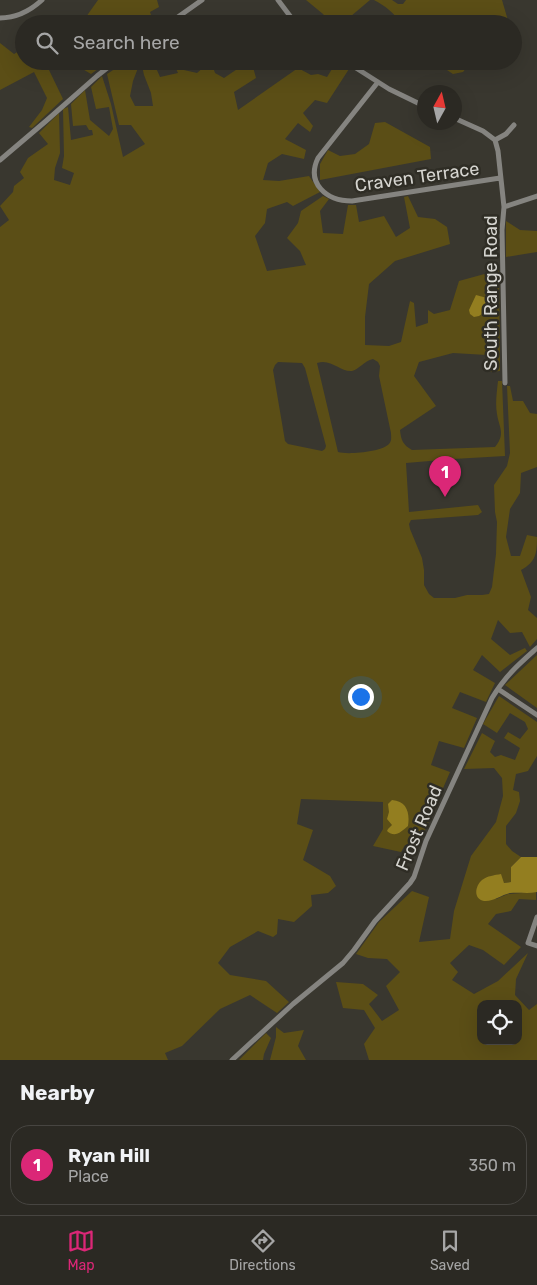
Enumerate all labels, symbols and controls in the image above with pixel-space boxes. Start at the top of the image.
search box [15,15,522,70]
icon: search [33,29,61,57]
text: Search here [73,31,180,54]
north arrow [417,85,462,130]
street label: Craven Terrace [353,157,481,197]
street label: South Range Road [480,215,502,371]
pin: 1 [429,456,461,497]
your location [348,684,374,710]
street label: Frost Road [391,782,447,874]
map controls [477,1000,522,1045]
button: locate [477,1000,522,1045]
text: Nearby [20,1080,95,1105]
text: Ryan Hill [68,1144,150,1167]
text: 1 [33,1156,41,1175]
text: 350 m [469,1156,516,1175]
text: Place [68,1167,109,1186]
tab: Map [67,1227,95,1274]
tab: Directions [229,1227,296,1274]
tab: Saved [430,1227,470,1274]

